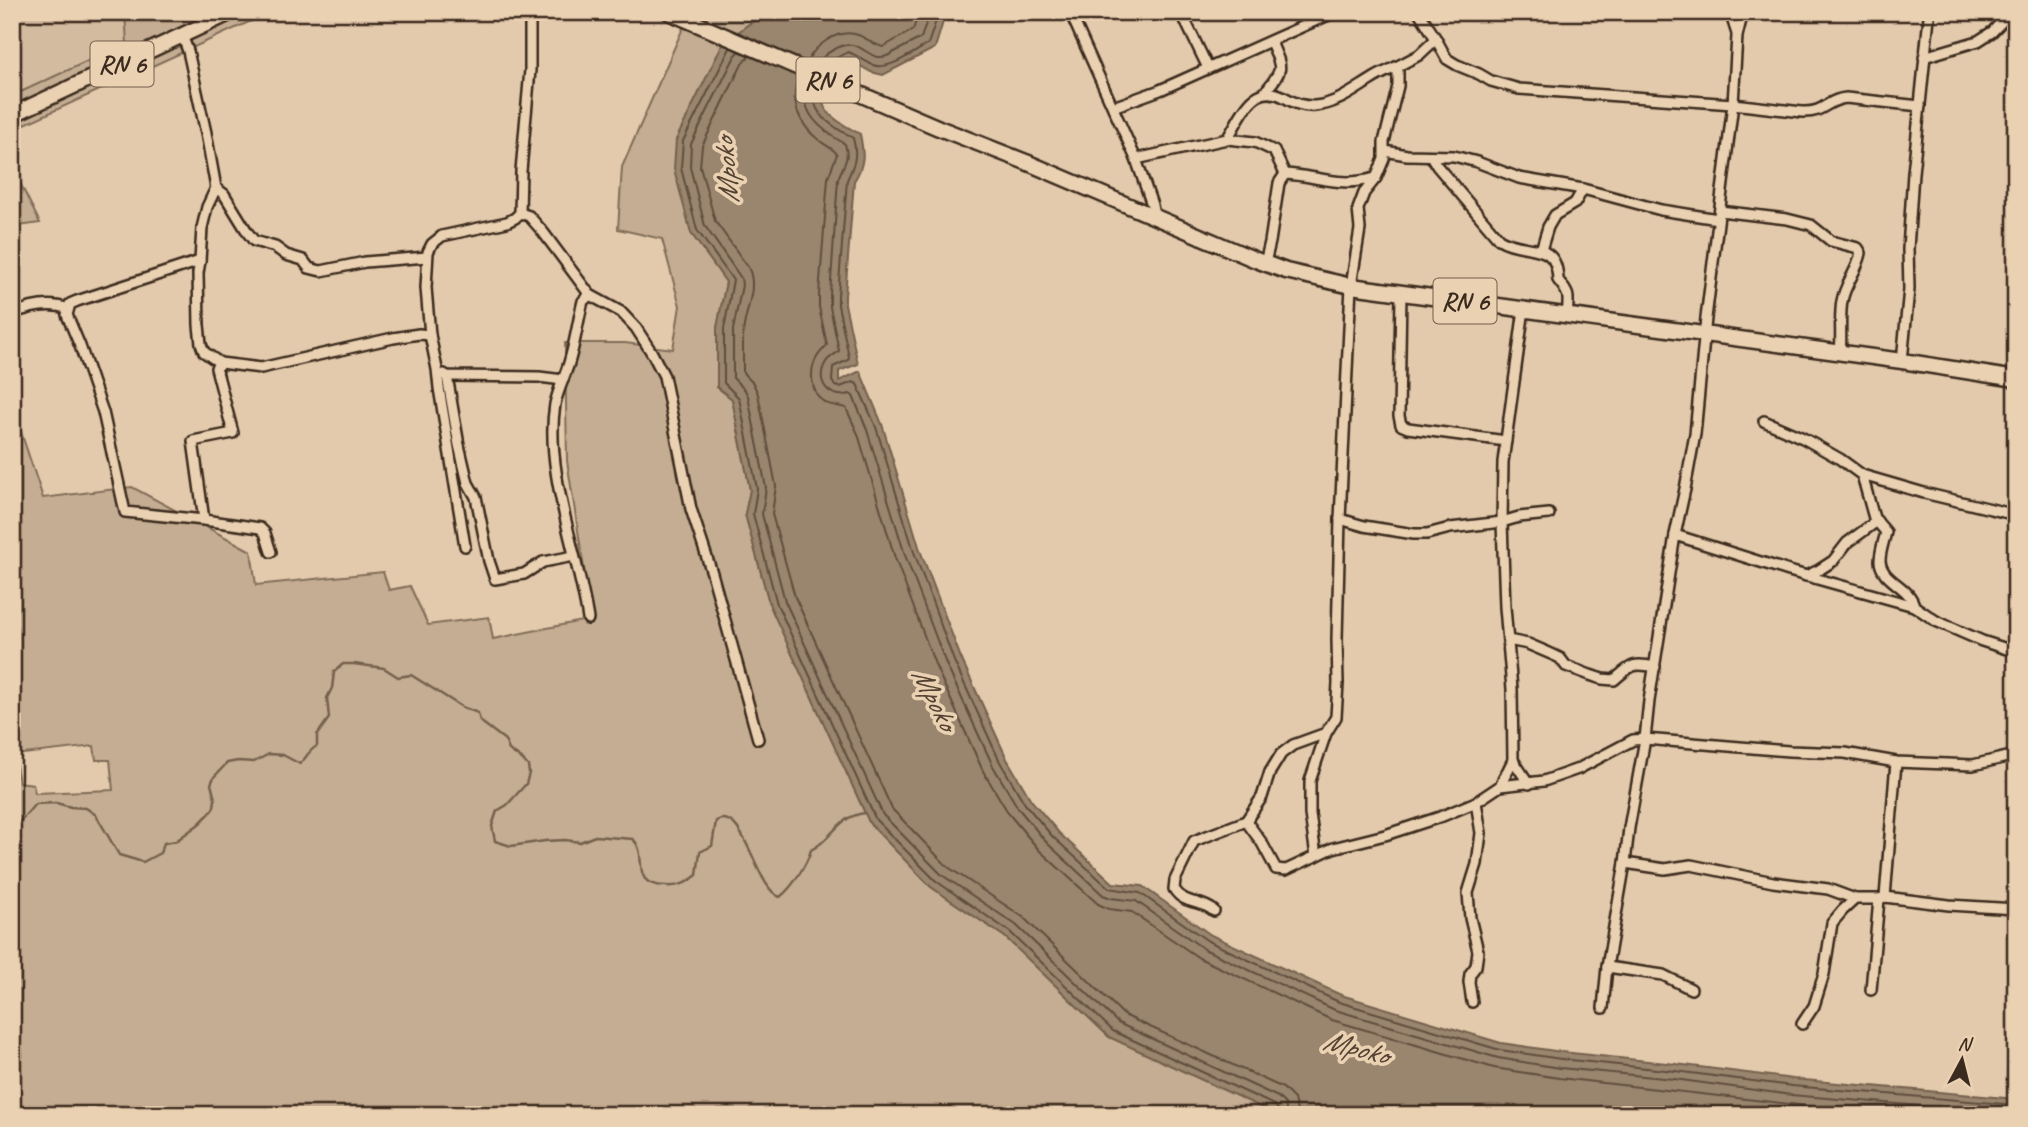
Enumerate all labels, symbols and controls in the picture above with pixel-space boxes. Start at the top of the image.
road number: RN 6 [90,41,154,86]
road number: RN 6 [796,58,860,102]
water label: Mpoko [704,131,748,205]
road number: RN 6 [1434,278,1496,324]
water label: Mpoko [903,660,969,741]
water label: Mpoko [1320,1021,1398,1075]
north arrow [1926,1026,1996,1096]
text: N [1957,1031,1974,1057]

